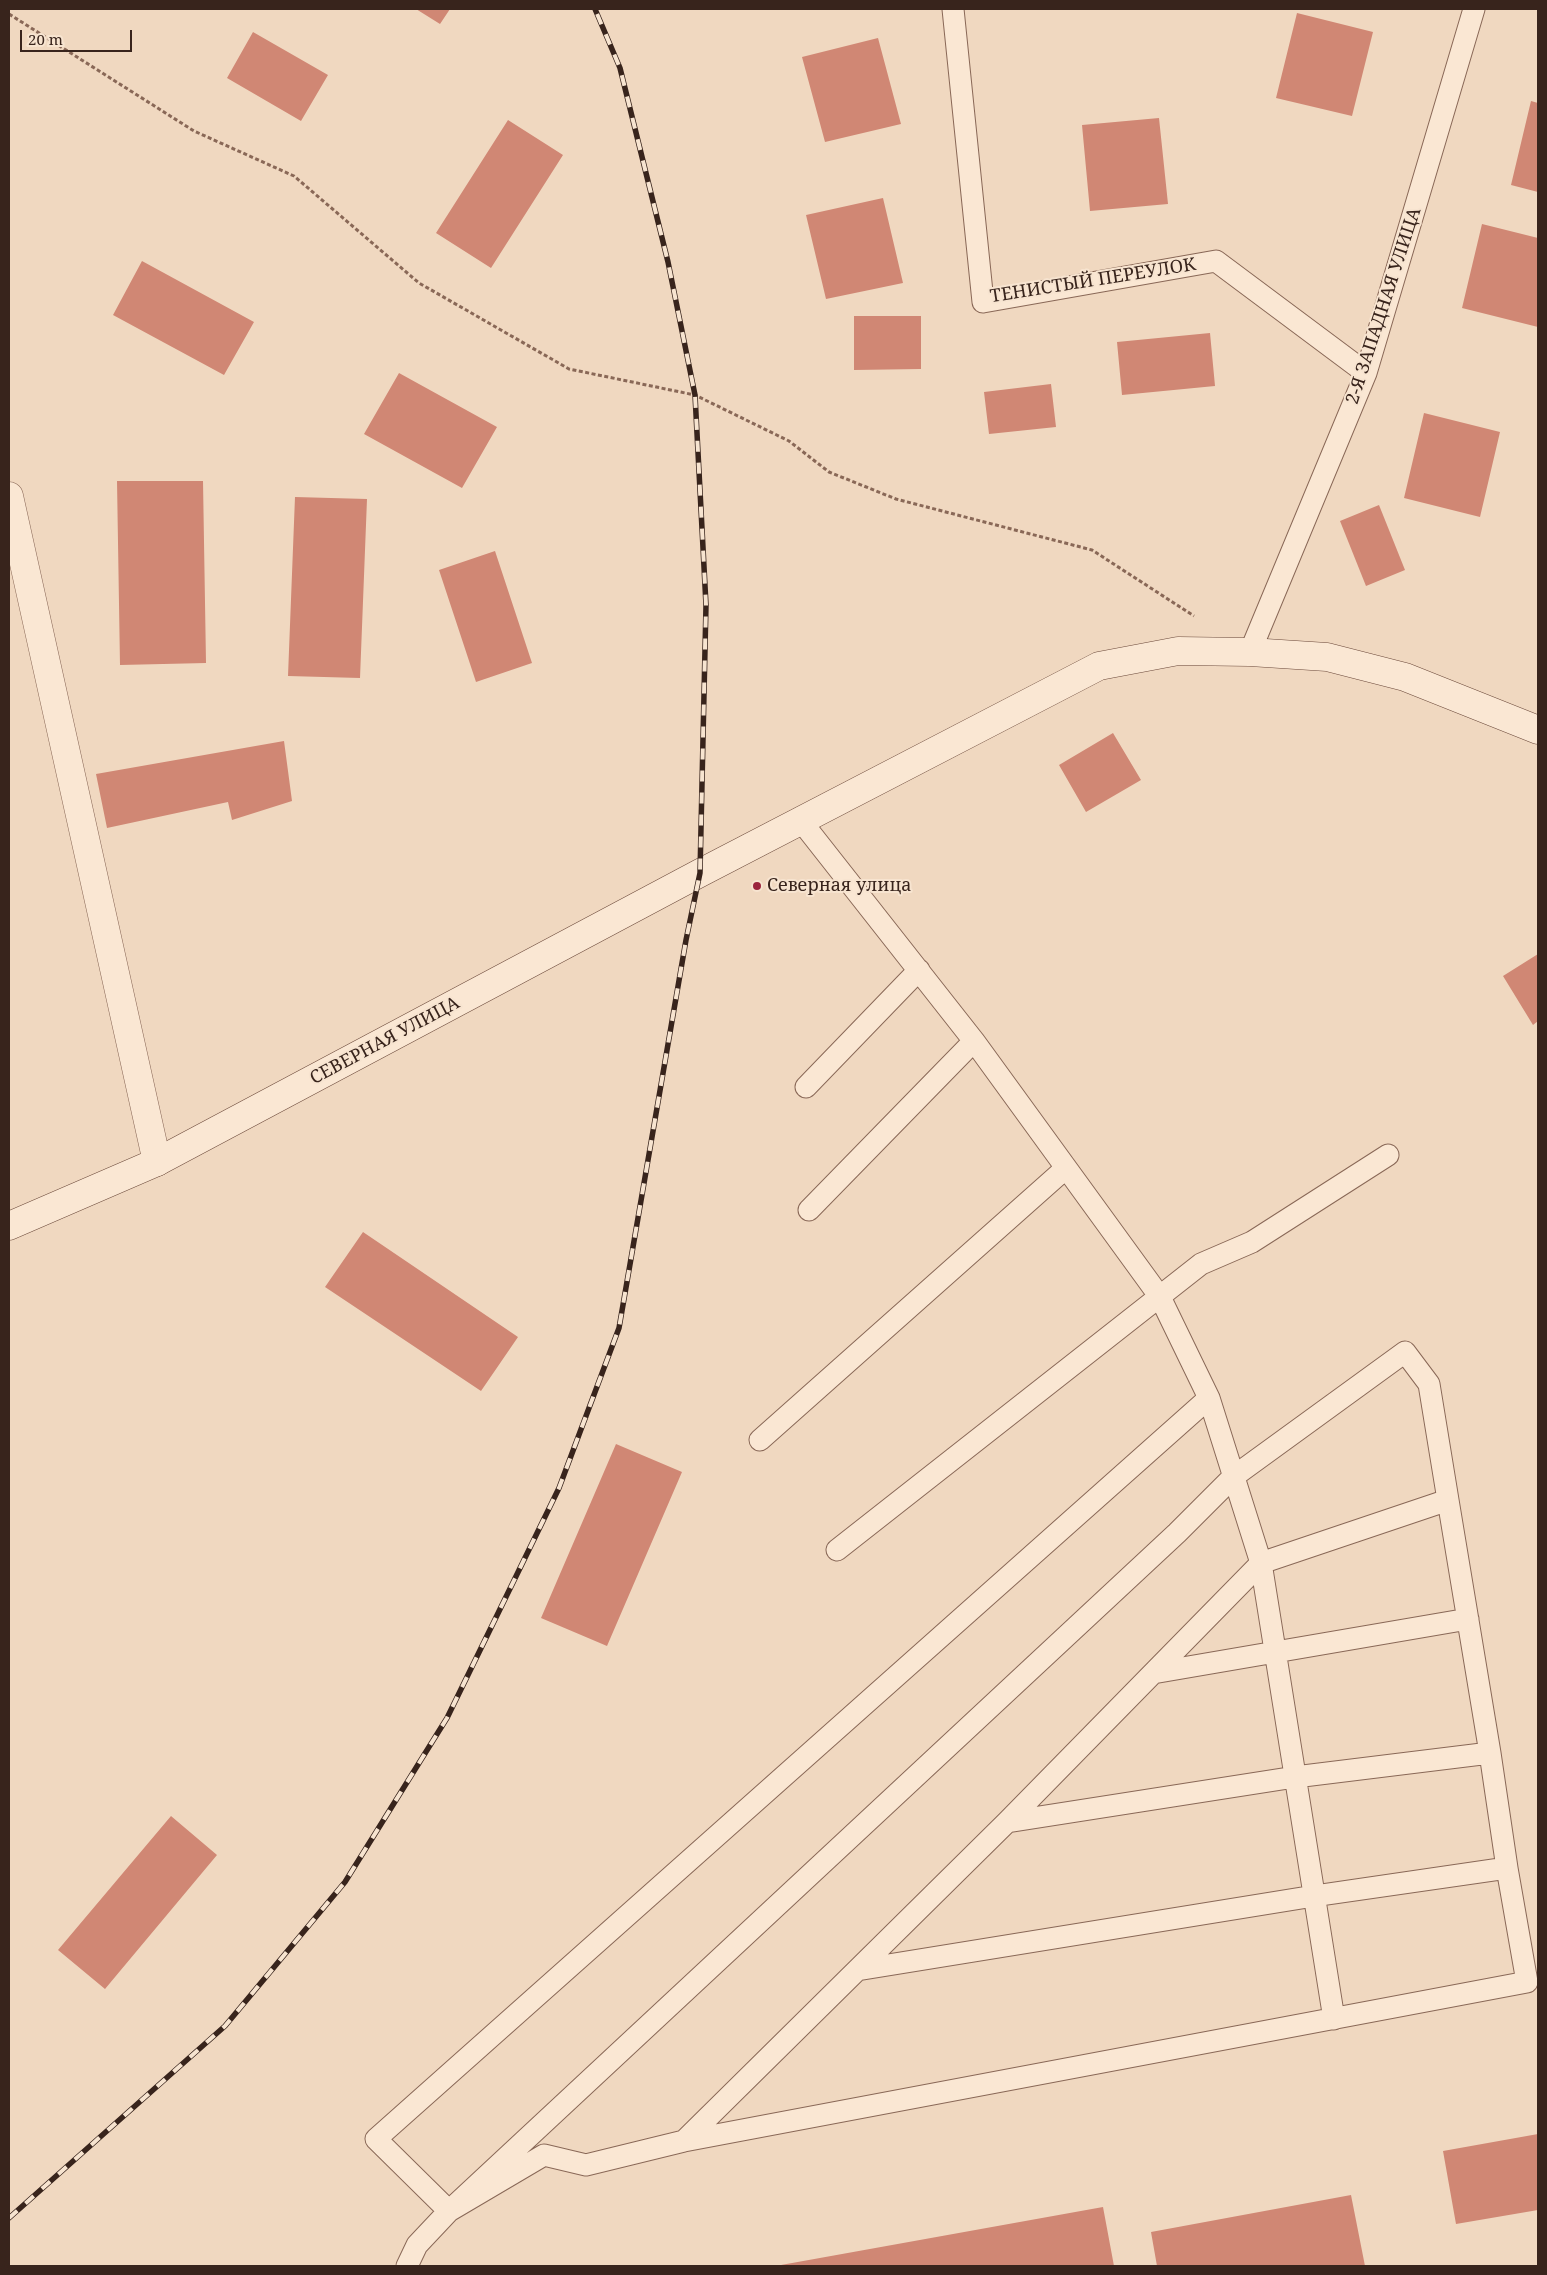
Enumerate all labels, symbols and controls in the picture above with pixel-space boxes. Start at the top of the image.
scale bar [22,20,135,52]
text: 20 m [28,29,63,49]
street label: 2-Я ЗАПАДНАЯ УЛИЦА [1342,205,1426,407]
street label: ТЕНИСТЫЙ ПЕРЕУЛОК [989,254,1197,308]
place label: Северная улица [767,875,912,897]
marker: Северная улица [751,880,763,892]
street label: СЕВЕРНАЯ УЛИЦА [307,992,463,1090]

